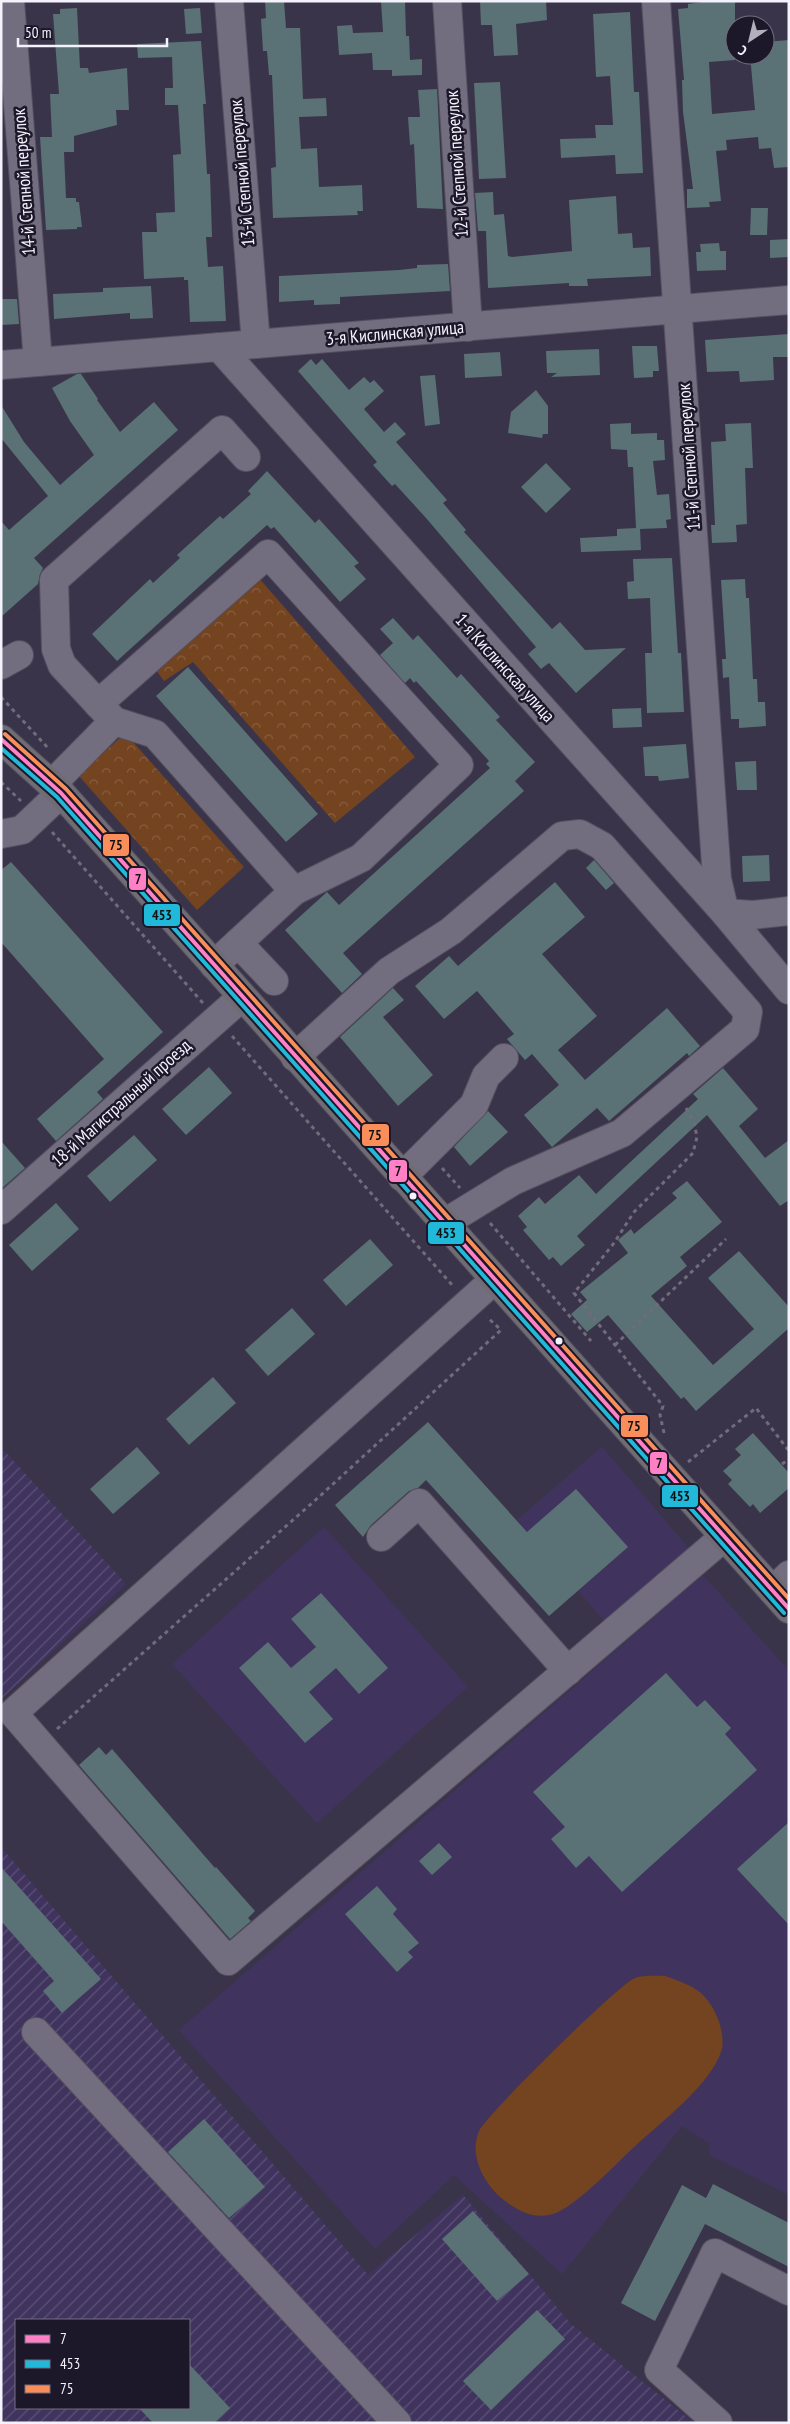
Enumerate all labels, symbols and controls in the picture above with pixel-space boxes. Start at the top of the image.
scale bar [18,15,166,47]
north arrow [725,15,775,65]
text: 50 m [25,23,51,42]
text: С [734,41,750,60]
street label: 12-й Степной переулок [440,90,473,238]
street label: 13-й Степной переулок [224,99,259,247]
street label: 14-й Степной переулок [7,108,40,256]
street label: 3-я Кислинская улица [325,315,465,350]
street label: 11-й Степной переулок [672,383,705,531]
street label: 1-я Кислинская улица [451,609,560,727]
line badge: 75 [102,833,130,857]
text: 75 [109,836,123,854]
line badge: 7 [128,867,147,891]
text: 7 [135,870,142,888]
line badge: 453 [143,903,181,927]
text: 453 [152,906,172,924]
street label: 18-й Магистральный проезд [46,1034,195,1172]
line badge: 75 [361,1123,390,1147]
text: 75 [368,1126,382,1144]
line badge: 7 [388,1159,408,1183]
text: 7 [395,1162,402,1180]
unlabelled marker [408,1191,418,1201]
line badge: 453 [427,1221,465,1245]
text: 453 [436,1224,456,1242]
unlabelled marker [554,1336,564,1346]
line badge: 75 [620,1414,649,1438]
text: 75 [627,1417,641,1435]
line badge: 7 [649,1451,668,1475]
text: 7 [656,1454,663,1472]
line badge: 453 [661,1484,699,1508]
text: 453 [670,1487,690,1505]
legend [15,2319,190,2409]
text: 7 [60,2329,67,2348]
text: 453 [60,2354,80,2373]
text: 75 [60,2379,74,2398]

